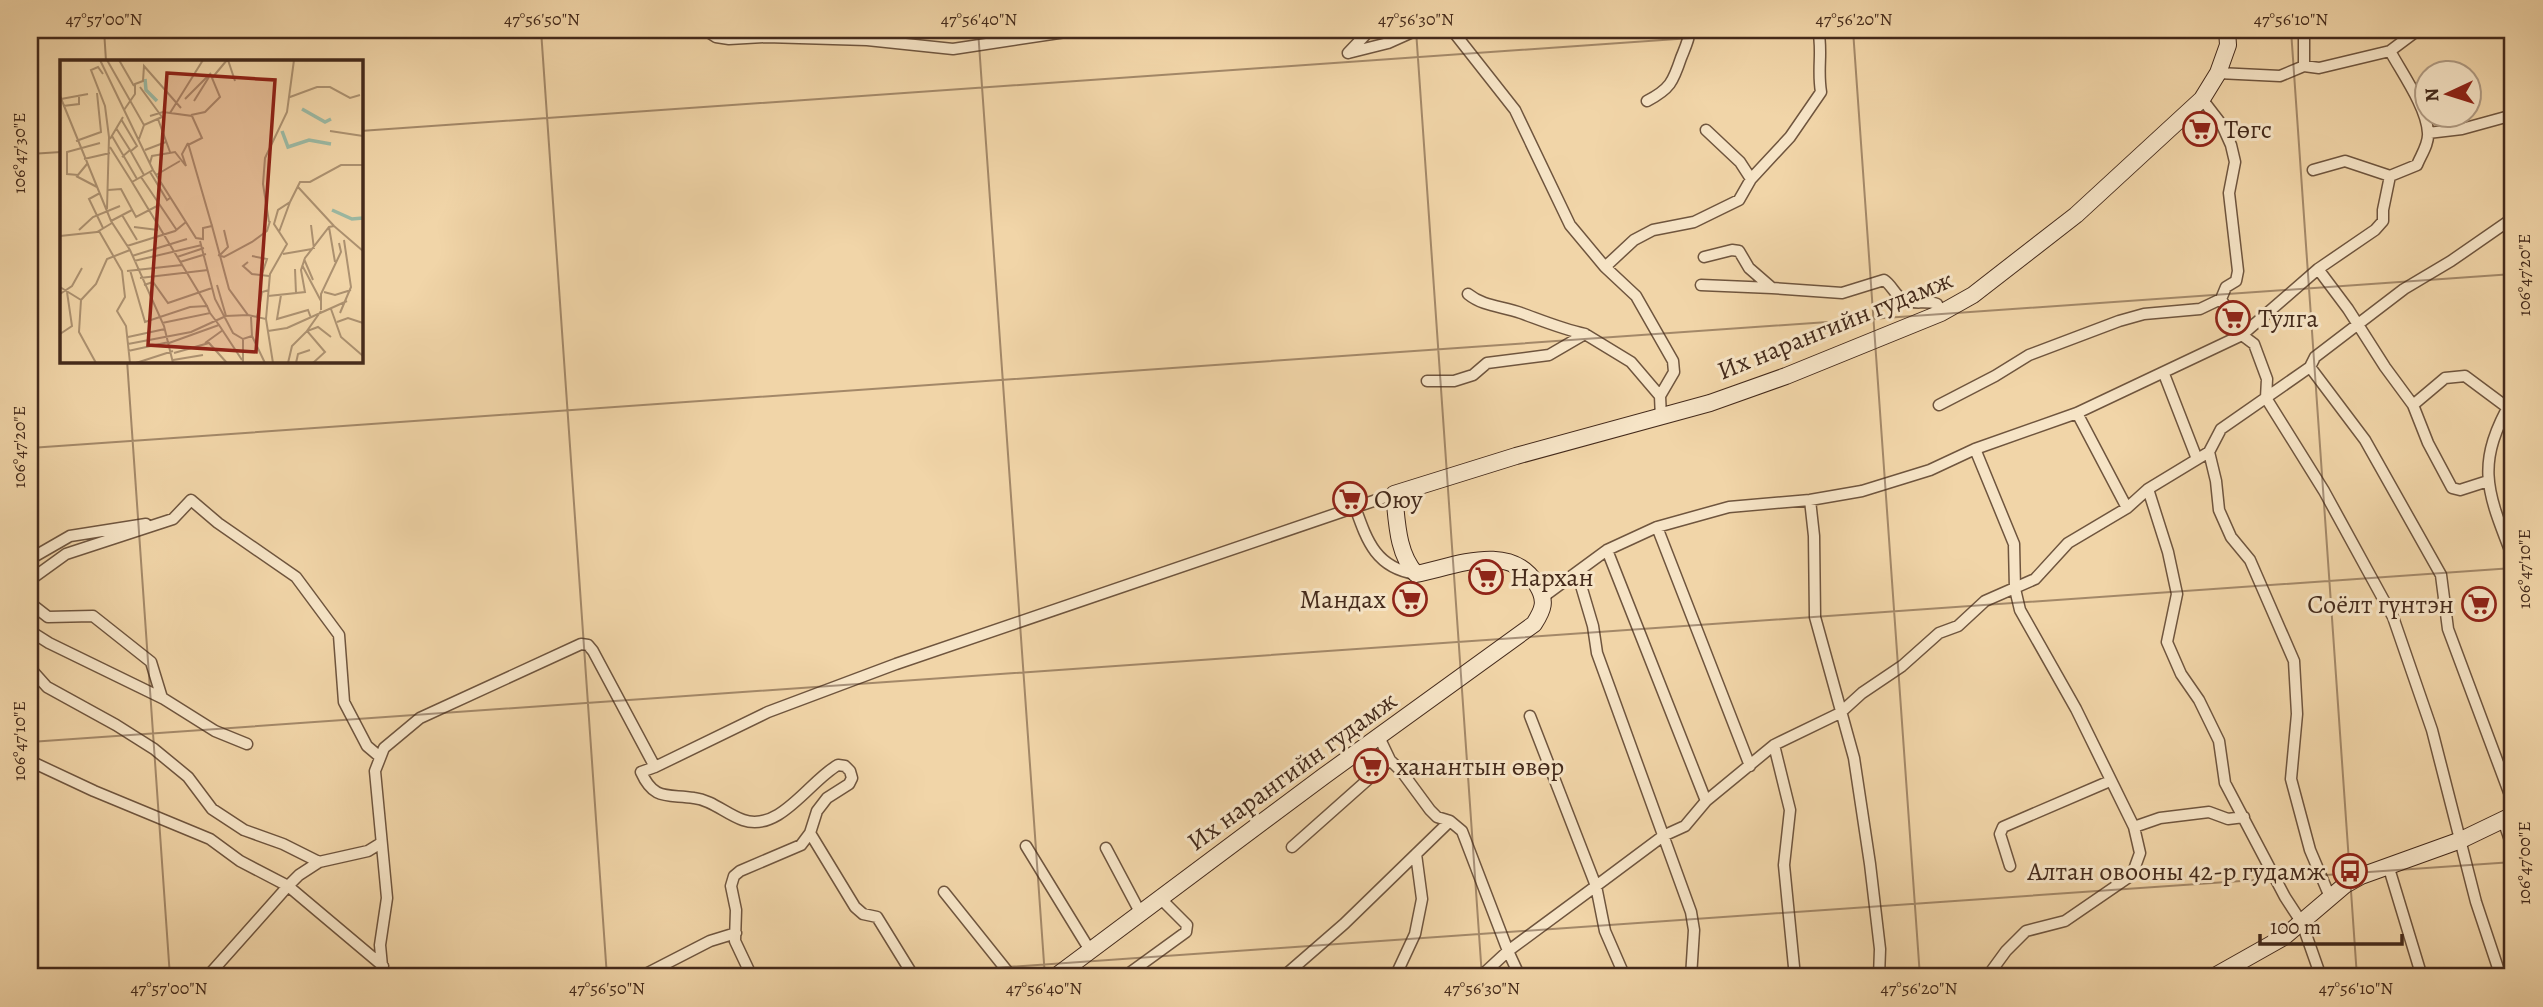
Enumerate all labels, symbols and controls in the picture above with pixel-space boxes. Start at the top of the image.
text: 47°57'00"N [65,7,143,31]
text: 47°56'50"N [504,7,580,31]
text: 47°56'40"N [941,7,1017,31]
text: 47°56'30"N [1378,7,1454,31]
text: 47°56'20"N [1816,7,1892,31]
text: 47°56'10"N [2254,7,2328,31]
inset map [60,60,362,362]
north arrow [2414,60,2484,130]
text: N [2419,87,2445,103]
supermarket icon: Төгс [2181,110,2219,148]
text: 106°47'30"E [7,112,31,194]
place label: Төгс [2224,112,2272,147]
text: 106°47'20"E [2512,234,2536,316]
street label: Их нарангийн гудамж [1712,262,1958,388]
supermarket icon: Тулга [2214,299,2252,337]
place label: Тулга [2258,301,2318,336]
text: 106°47'20"E [7,406,31,488]
supermarket icon: Оюу [1331,480,1369,518]
place label: Оюу [1374,482,1423,517]
text: 106°47'10"E [2512,529,2536,609]
supermarket icon: Нархан [1467,558,1505,596]
place label: Нархан [1510,560,1594,595]
supermarket icon: Мандах [1391,580,1429,618]
place label: Мандах [1300,582,1386,617]
supermarket icon: Соёлт гүнтэн [2460,585,2498,623]
place label: Соёлт гүнтэн [2307,587,2454,622]
street label: Их нарангийн гудамж [1180,683,1404,859]
text: 106°47'10"E [7,701,31,781]
supermarket icon: ханантын өвөр [1352,747,1390,785]
place label: ханантын өвөр [1396,749,1564,784]
text: 106°47'00"E [2512,821,2536,905]
bus stop icon: Алтан овооны 42-р гудамж [2331,852,2369,890]
place label: Алтан овооны 42-р гудамж [2026,854,2326,889]
scale bar [2260,902,2401,946]
text: 100 m [2270,913,2321,941]
text: 47°57'00"N [130,976,208,1000]
text: 47°56'50"N [569,976,645,1000]
text: 47°56'40"N [1006,976,1082,1000]
text: 47°56'30"N [1444,976,1520,1000]
text: 47°56'20"N [1881,976,1957,1000]
text: 47°56'10"N [2319,976,2393,1000]

